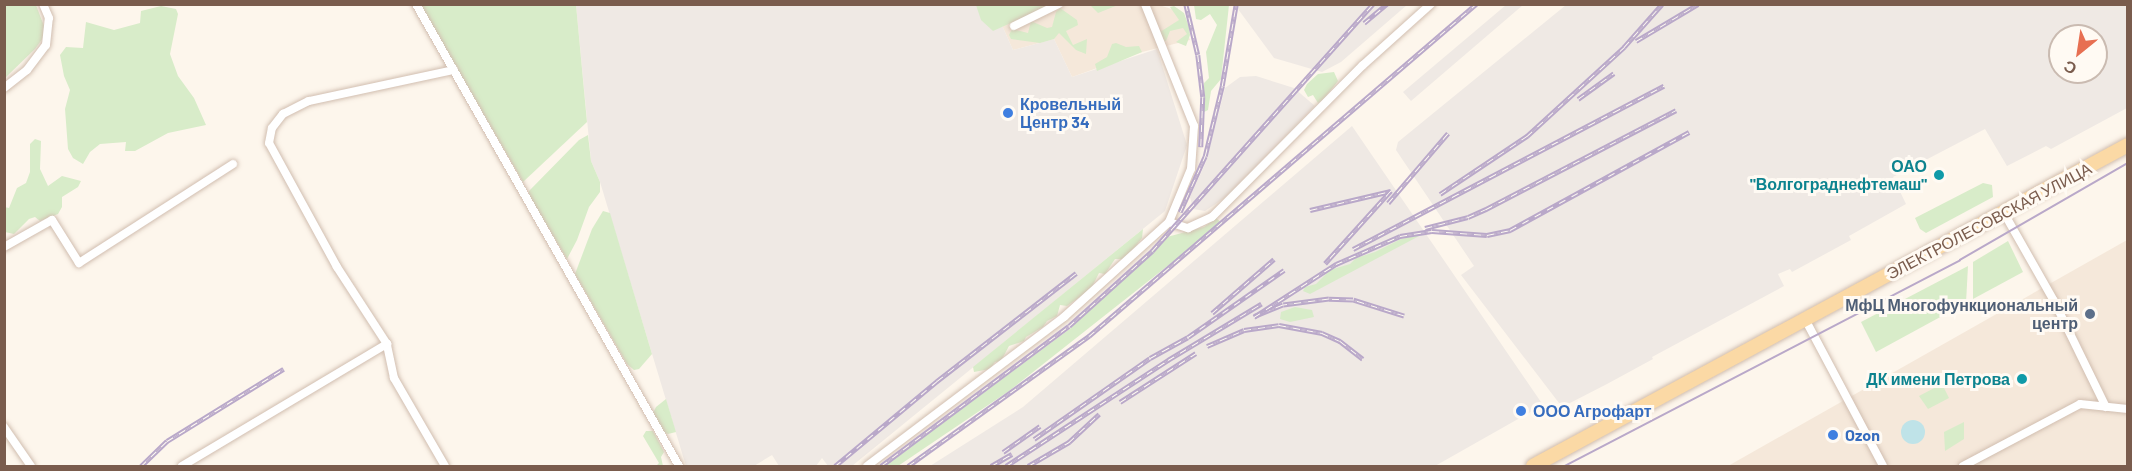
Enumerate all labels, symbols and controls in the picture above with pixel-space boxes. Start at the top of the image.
north arrow [2048,24,2108,84]
text: С [2060,57,2080,79]
place label: Кровельный Центр 34 [1020,94,1121,132]
marker: Кровельный Центр 34 [1001,106,1015,120]
place label: ОАО "Волгограднефтемаш" [1750,156,1927,194]
street label: ЭЛЕКТРОЛЕСОВСКАЯ УЛИЦА [1883,159,2095,283]
marker: ОАО "Волгограднефтемаш" [1932,168,1946,182]
place label: МфЦ Многофункциональный центр [1845,295,2078,333]
marker: МфЦ Многофункциональный центр [2083,307,2097,321]
place label: ДК имени Петрова [1866,369,2010,389]
marker: ДК имени Петрова [2015,372,2029,386]
place label: ООО Агрофарт [1533,401,1652,421]
marker: ООО Агрофарт [1514,404,1528,418]
place label: Ozon [1845,425,1880,445]
marker: Ozon [1826,428,1840,442]

